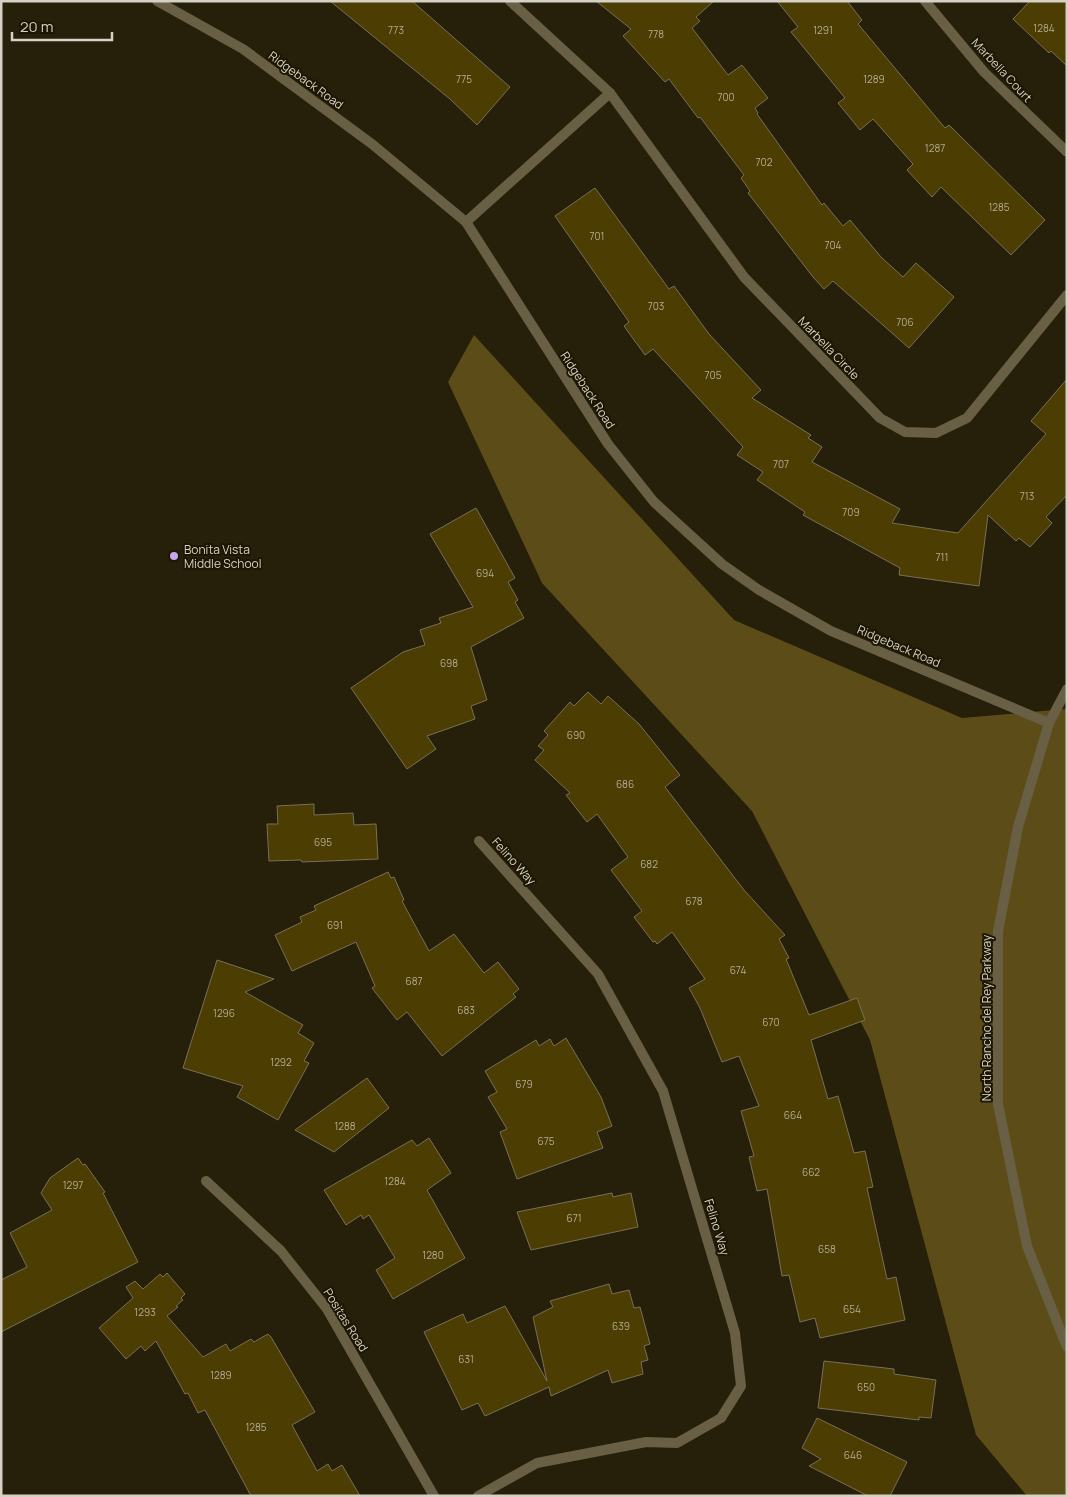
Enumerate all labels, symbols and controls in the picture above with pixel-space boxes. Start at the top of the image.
scale bar [12,10,112,42]
text: 20 m [20,16,53,37]
house number: 1284 [1033,21,1055,35]
house number: 773 [388,23,404,37]
house number: 1291 [813,23,833,37]
house number: 778 [648,27,664,41]
street label: Marbella Court [968,34,1036,106]
street label: Ridgeback Road [265,47,347,113]
house number: 775 [456,72,472,86]
house number: 1289 [863,72,885,86]
house number: 700 [717,90,735,104]
house number: 1287 [925,141,945,155]
house number: 702 [756,155,773,169]
house number: 1285 [988,200,1010,214]
house number: 701 [589,229,605,243]
house number: 704 [824,238,842,252]
house number: 703 [648,299,664,313]
street label: Marbella Circle [794,313,864,383]
house number: 706 [896,315,914,329]
street label: Ridgeback Road [557,348,619,432]
house number: 705 [705,368,722,382]
house number: 707 [773,457,789,471]
house number: 713 [1020,489,1034,503]
house number: 709 [842,505,860,519]
place label: Bonita Vista Middle School [184,541,262,572]
marker: Bonita Vista Middle School [168,550,180,562]
house number: 711 [936,550,948,564]
house number: 694 [476,566,494,580]
street label: Ridgeback Road [855,621,943,671]
house number: 698 [440,656,458,670]
house number: 690 [567,728,585,742]
house number: 686 [616,777,634,791]
street label: Felino Way [488,834,540,889]
house number: 695 [314,835,332,849]
house number: 682 [640,857,658,871]
house number: 678 [685,894,703,908]
house number: 691 [327,918,343,932]
street label: North Rancho del Rey Parkway [978,934,995,1101]
house number: 674 [730,963,746,977]
house number: 687 [405,974,423,988]
house number: 683 [457,1003,475,1017]
house number: 1296 [213,1006,235,1020]
house number: 670 [762,1015,780,1029]
house number: 1292 [270,1055,292,1069]
house number: 679 [515,1077,533,1091]
house number: 664 [784,1108,802,1122]
house number: 1288 [334,1119,356,1133]
house number: 675 [537,1134,555,1148]
house number: 662 [802,1165,820,1179]
house number: 1284 [384,1174,406,1188]
house number: 1297 [63,1178,83,1192]
street label: Felino Way [700,1197,734,1258]
house number: 671 [566,1211,582,1225]
house number: 658 [818,1242,836,1256]
house number: 1280 [422,1248,444,1262]
street label: Positas Road [320,1285,372,1355]
house number: 654 [843,1302,861,1316]
house number: 1293 [134,1305,156,1319]
house number: 639 [612,1319,630,1333]
house number: 631 [458,1352,474,1366]
house number: 1289 [210,1368,232,1382]
house number: 650 [857,1380,875,1394]
house number: 1285 [245,1420,267,1434]
house number: 646 [844,1448,862,1462]

